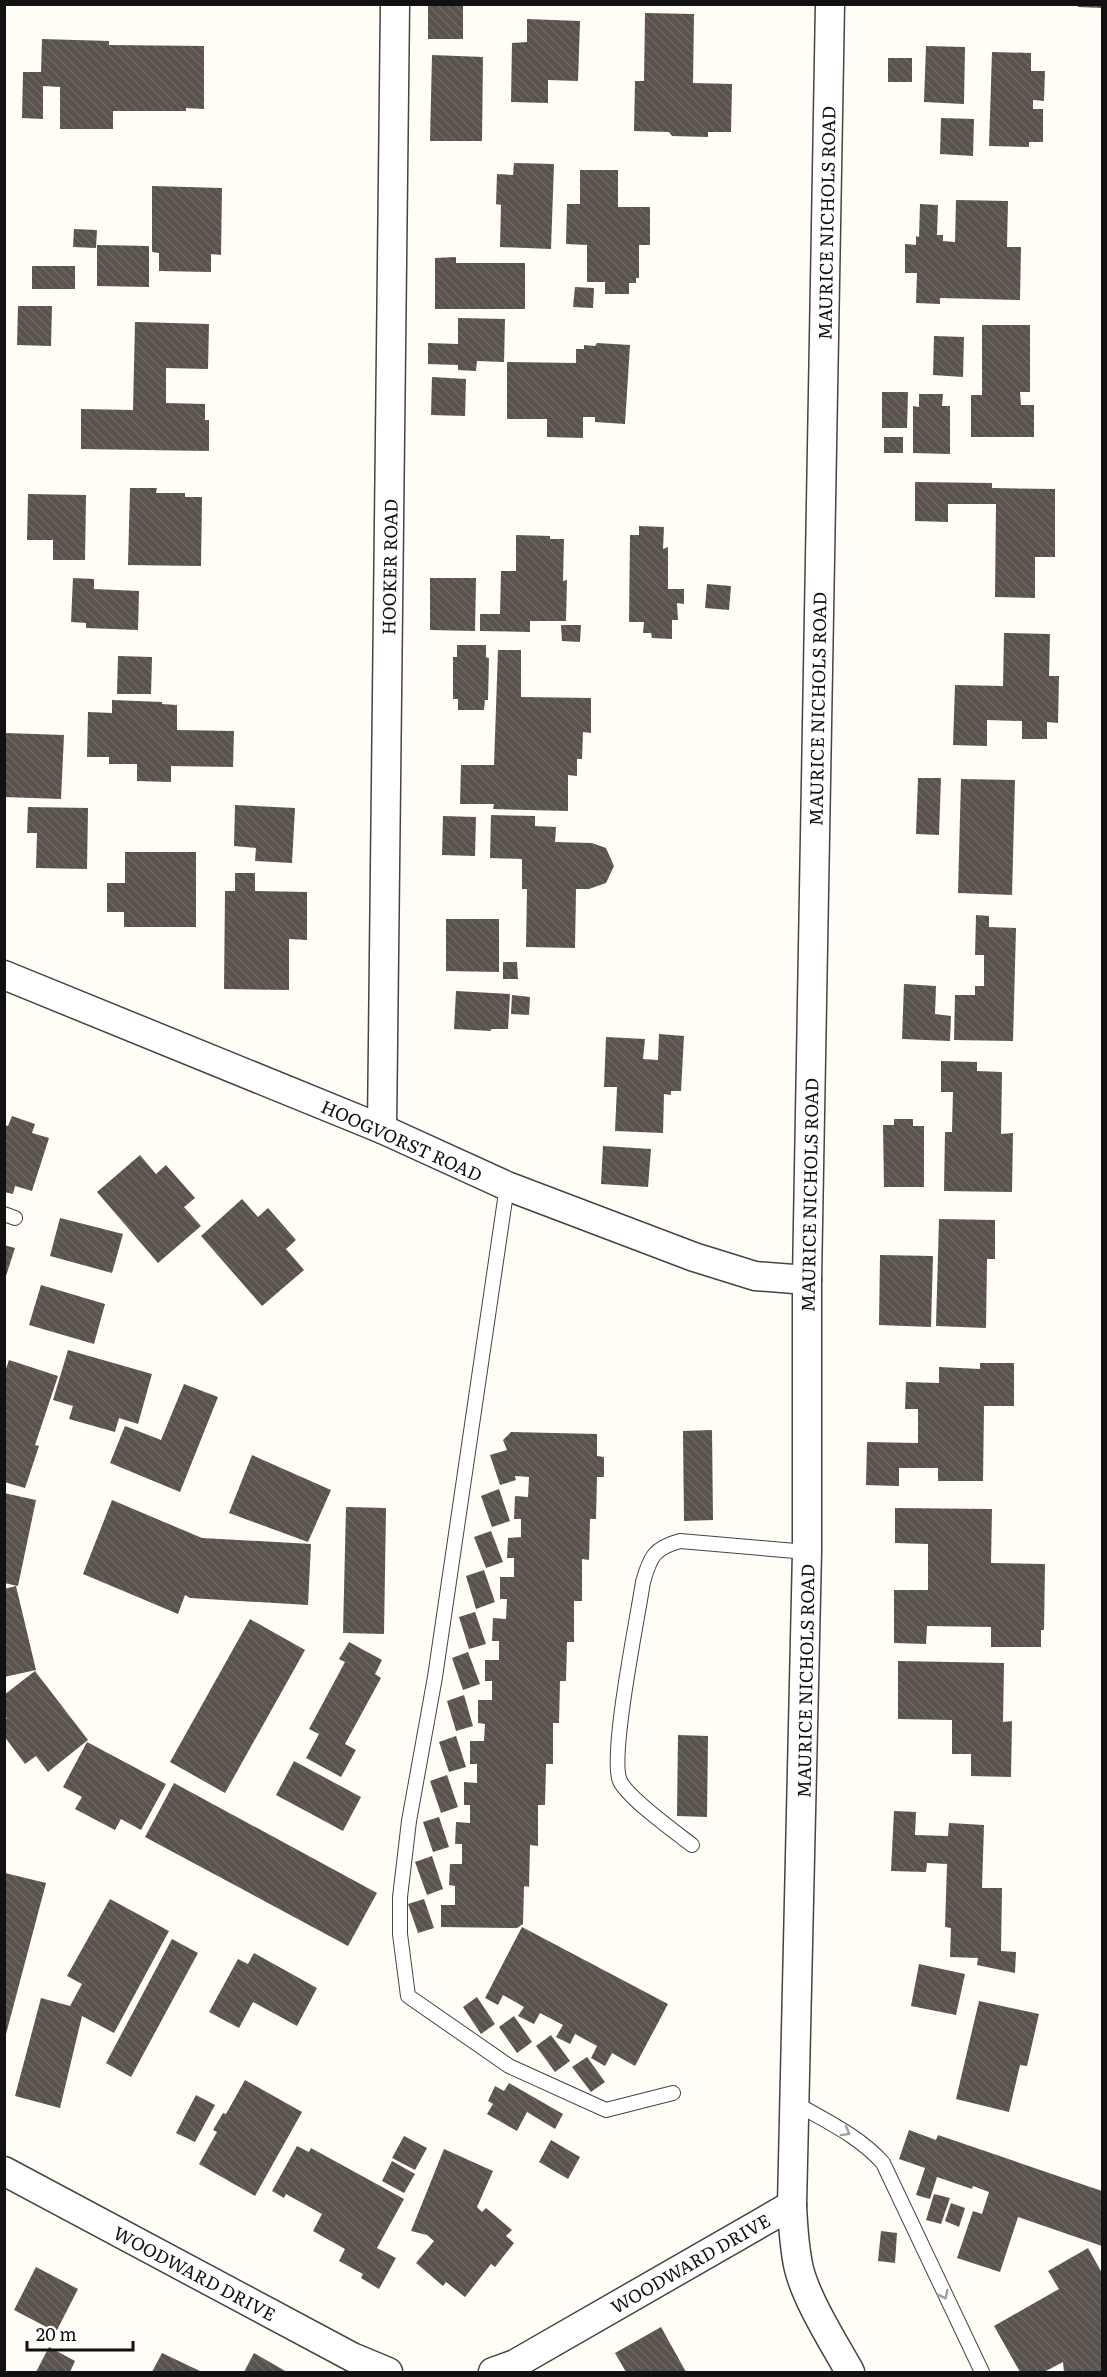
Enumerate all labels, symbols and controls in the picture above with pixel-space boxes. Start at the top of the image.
street label: MAURICE NICHOLS ROAD [810,106,842,340]
street label: HOOKER ROAD [374,499,404,635]
street label: MAURICE NICHOLS ROAD [801,592,833,826]
street label: MAURICE NICHOLS ROAD [793,1078,825,1312]
street label: HOOGVORST ROAD [317,1092,487,1188]
street label: MAURICE NICHOLS ROAD [789,1564,821,1798]
one-way arrow [839,2124,850,2136]
street label: WOODWARD DRIVE [605,2206,775,2320]
street label: WOODWARD DRIVE [109,2219,281,2327]
one-way arrow [937,2289,949,2300]
scale bar [27,2314,134,2352]
text: 20 m [36,2320,77,2347]

